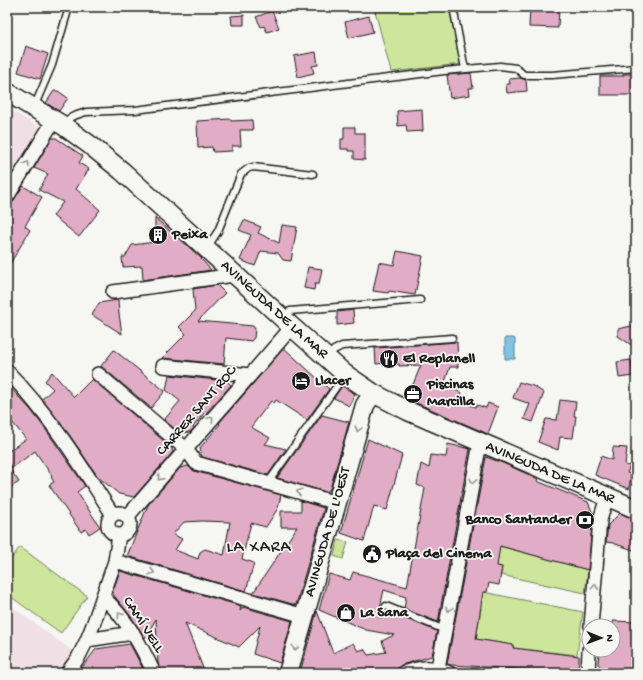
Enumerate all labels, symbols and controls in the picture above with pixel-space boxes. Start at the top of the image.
one-way arrow [23,161,30,168]
building icon: Peixa [147,224,169,246]
place label: Peixa [171,226,208,244]
street label: AVINGUDA DE LA MAR [216,257,332,364]
restaurant icon: El Replanell [378,348,400,370]
place label: El Replanell [403,350,476,368]
street label: CARRER SANT ROC [153,362,242,460]
hotel icon: Llacer [290,370,312,392]
place label: Llacer [315,372,352,390]
place label: Piscinas Marcilla [426,376,475,411]
office icon: Piscinas Marcilla [402,383,424,405]
one-way arrow [207,417,214,424]
one-way arrow [354,425,363,432]
street label: AVINGUDA DE LA MAR [483,438,618,509]
street label: AVINGUDA DE L'OEST [301,464,355,599]
one-way arrow [158,474,165,481]
one-way arrow [469,478,478,484]
one-way arrow [296,488,303,497]
bank icon: Banco Santander [574,509,596,531]
place label: Banco Santander [465,511,573,529]
district label: LA XARA [226,538,292,558]
public building icon: Plaça del Cinema [361,543,383,565]
place label: Plaça del Cinema [385,545,492,563]
one-way arrow [149,567,156,576]
one-way arrow [590,584,599,590]
street label: CAMÍ VELL [118,594,168,657]
shop icon: La Sana [335,602,357,624]
place label: La Sana [360,604,409,622]
one-way arrow [445,606,454,612]
one-way arrow [118,613,125,620]
north arrow [581,618,621,658]
text: N [603,634,615,642]
one-way arrow [291,644,300,651]

